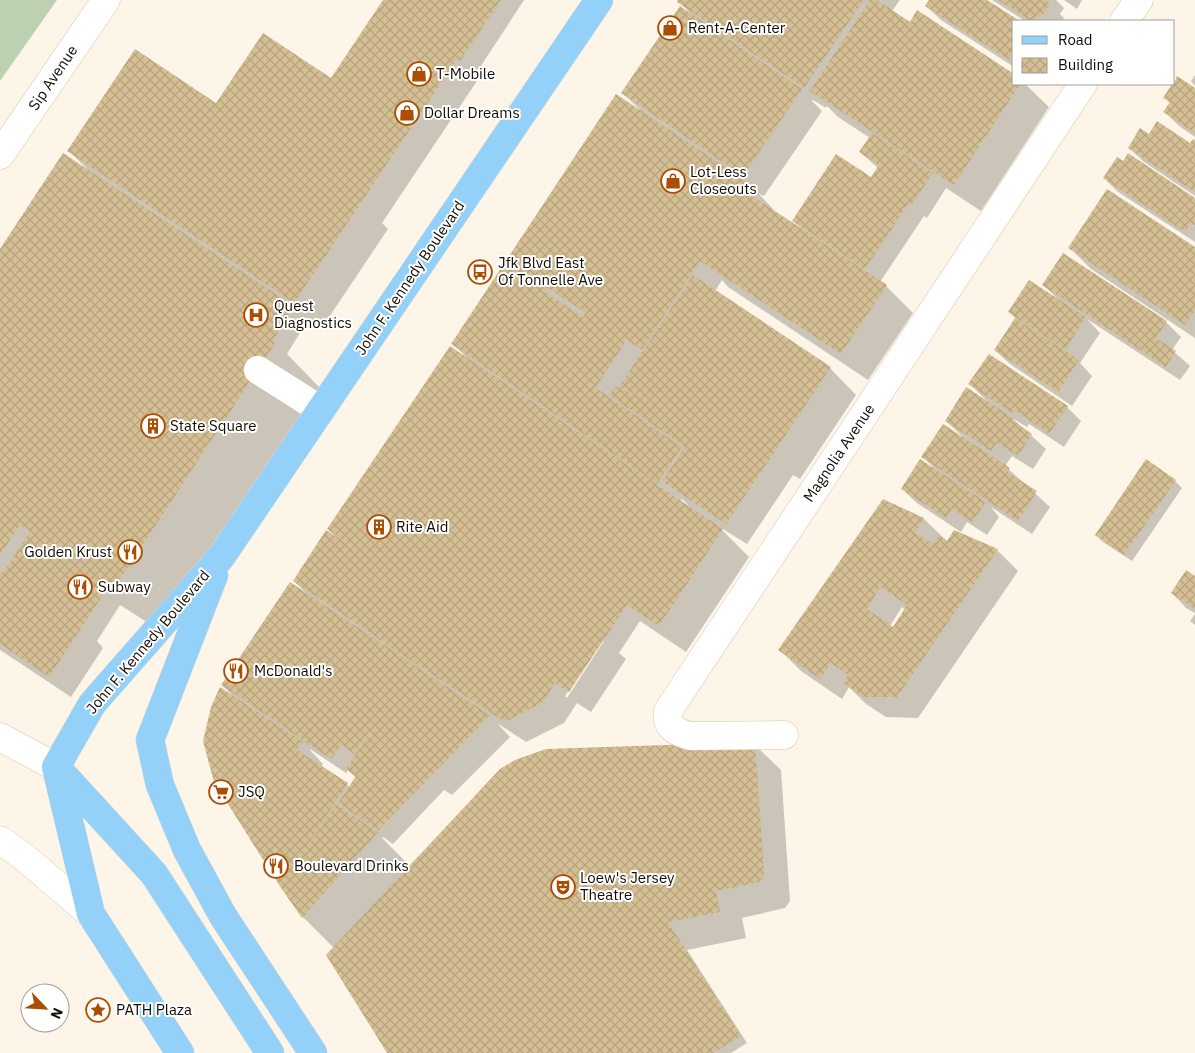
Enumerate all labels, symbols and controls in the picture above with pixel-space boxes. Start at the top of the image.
shop icon: Rent-A-Center [657,15,683,41]
place label: Rent-A-Center [688,18,786,37]
legend [1012,20,1175,85]
text: Road [1058,30,1093,49]
street label: Sip Avenue [24,41,81,114]
text: Building [1058,55,1113,74]
shop icon: T-Mobile [406,61,432,87]
place label: T-Mobile [436,64,495,83]
shop icon: Dollar Dreams [394,100,420,126]
place label: Dollar Dreams [424,103,520,122]
place label: Lot-Less Closeouts [690,162,757,198]
shop icon: Lot-Less Closeouts [660,168,686,194]
street label: John F. Kennedy Boulevard [351,197,468,359]
place label: Jfk Blvd East Of Tonnelle Ave [498,253,603,289]
bus stop icon: Jfk Blvd East Of Tonnelle Ave [467,259,493,285]
place label: Quest Diagnostics [274,296,352,332]
hospital icon: Quest Diagnostics [243,302,269,328]
street label: Magnolia Avenue [799,400,878,505]
building icon: State Square [140,413,166,439]
place label: State Square [170,416,257,435]
building icon: Rite Aid [366,514,392,540]
place label: Rite Aid [396,517,448,536]
restaurant icon: Golden Krust [117,539,143,565]
place label: Golden Krust [24,542,112,561]
street label: John F. Kennedy Boulevard [82,566,213,718]
restaurant icon: Subway [67,574,93,600]
place label: Subway [98,577,151,596]
restaurant icon: McDonald's [223,658,249,684]
place label: McDonald's [254,661,332,680]
supermarket icon: JSQ [208,779,234,805]
place label: JSQ [238,782,265,801]
restaurant icon: Boulevard Drinks [263,853,289,879]
place label: Boulevard Drinks [294,856,409,875]
place label: Loew's Jersey Theatre [580,868,675,904]
theatre icon: Loew's Jersey Theatre [550,874,576,900]
north arrow [20,983,70,1033]
place icon: PATH Plaza [85,997,111,1023]
place label: PATH Plaza [116,1000,192,1019]
text: N [46,1005,67,1022]

